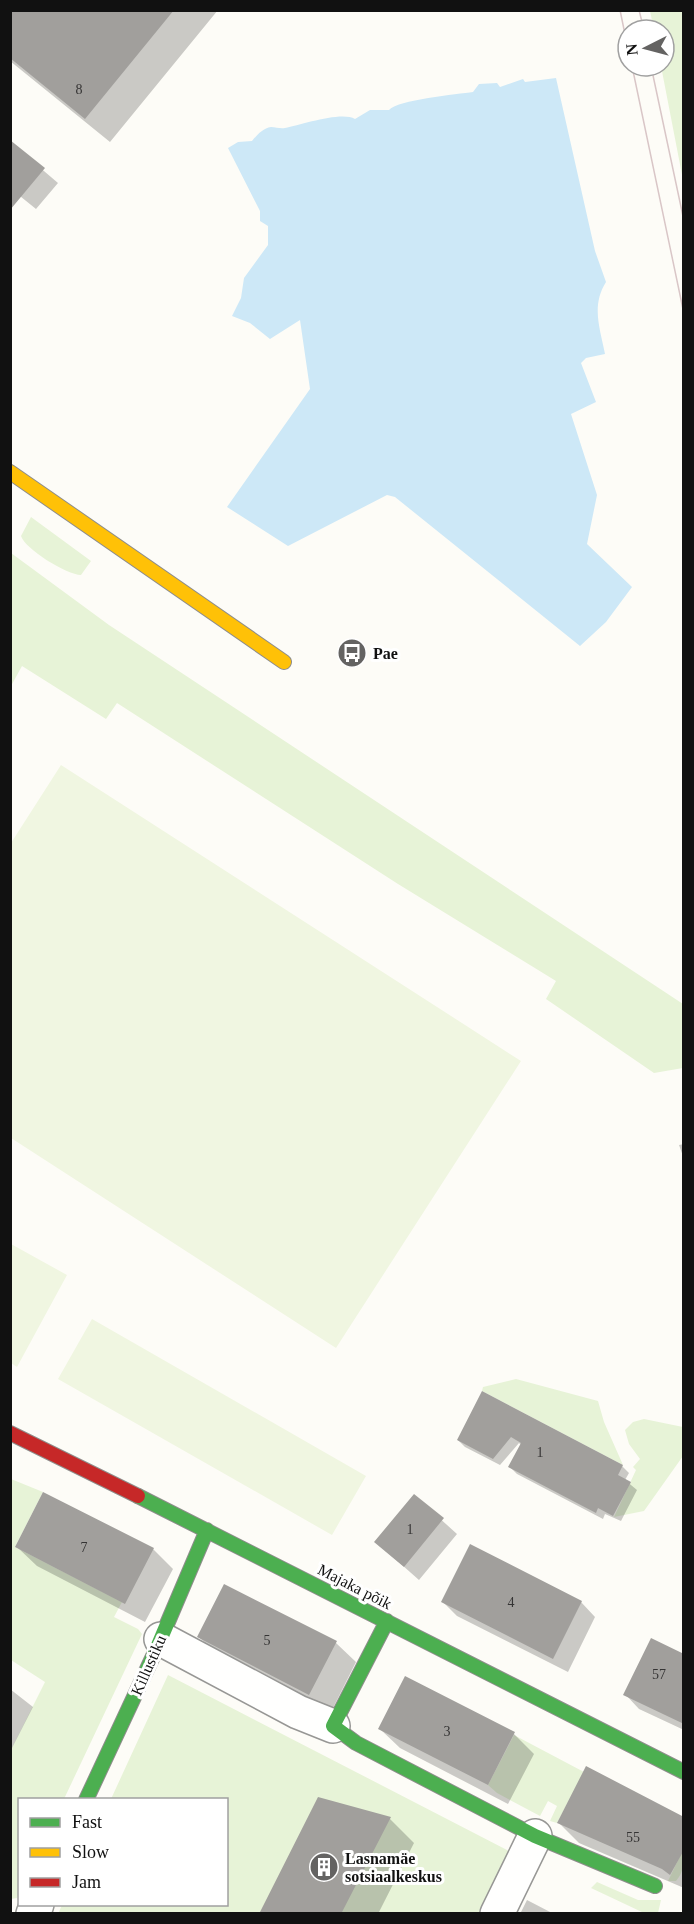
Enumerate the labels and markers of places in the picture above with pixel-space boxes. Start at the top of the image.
bus stop icon: Pae [336,637,368,669]
place label: Pae [373,645,398,662]
place label: Lasnamäe sotsiaalkeskus [345,1850,442,1885]
building icon: Lasnamäe sotsiaalkeskus [308,1851,340,1883]

